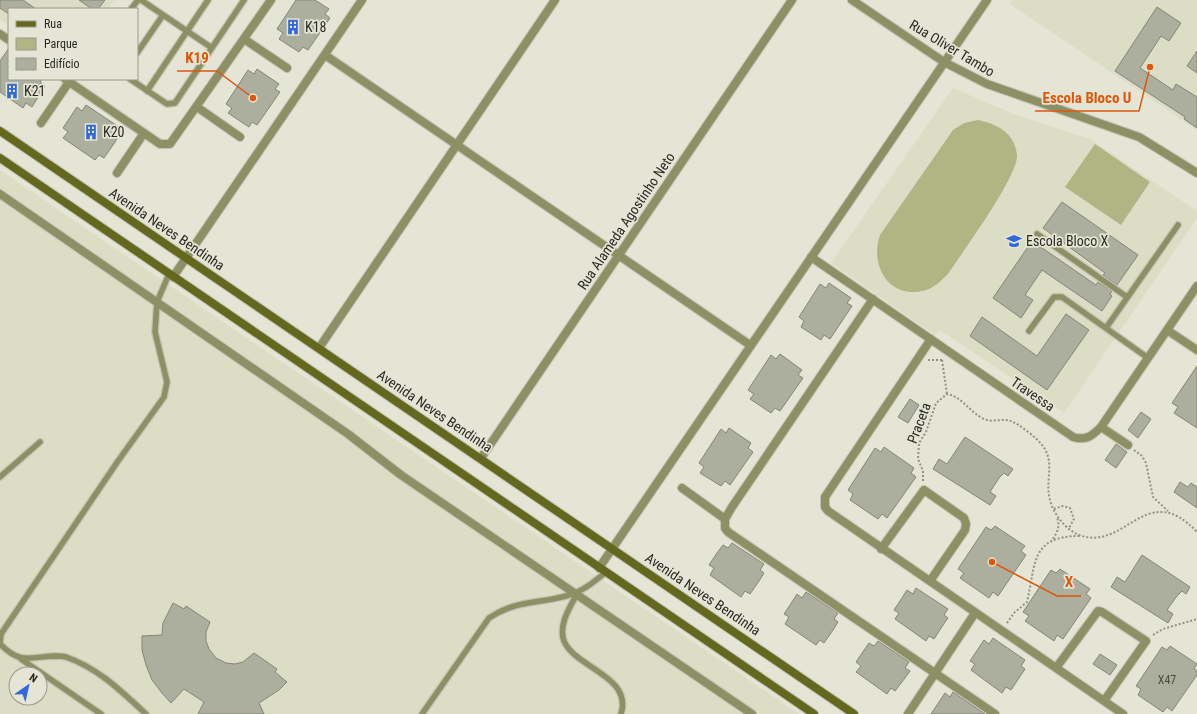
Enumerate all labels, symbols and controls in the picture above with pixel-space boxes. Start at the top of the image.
legend [8,8,138,80]
street label: Rua Oliver Tambo [907,16,997,80]
text: Rua [44,17,62,31]
building icon: K18 [284,18,302,36]
place label: K18 [305,19,327,35]
text: Parque [44,37,78,51]
callout: K19 [177,44,217,71]
text: K19 [185,49,209,67]
text: Edifício [44,57,80,71]
building icon: K21 [3,82,21,100]
place label: K21 [24,83,45,99]
callout: Escola Bloco U [1035,84,1139,111]
text: Escola Bloco U [1043,89,1131,107]
building icon: K20 [82,123,100,141]
place label: K20 [103,124,125,140]
street label: Rua Alameda Agostinho Neto [574,149,678,293]
street label: Avenida Neves Bendinha [106,184,228,274]
school or university icon: Escola Bloco X [1005,232,1023,250]
place label: Escola Bloco X [1026,233,1109,249]
street label: Avenida Neves Bendinha [374,366,496,456]
street label: Travessa [1008,374,1058,414]
street label: Praceta [904,400,934,446]
street label: Avenida Neves Bendinha [642,549,764,639]
callout: X [1057,569,1081,596]
text: X [1065,573,1074,591]
north arrow [8,666,48,706]
text: N [27,671,40,686]
house number: X47 [1158,673,1176,687]

